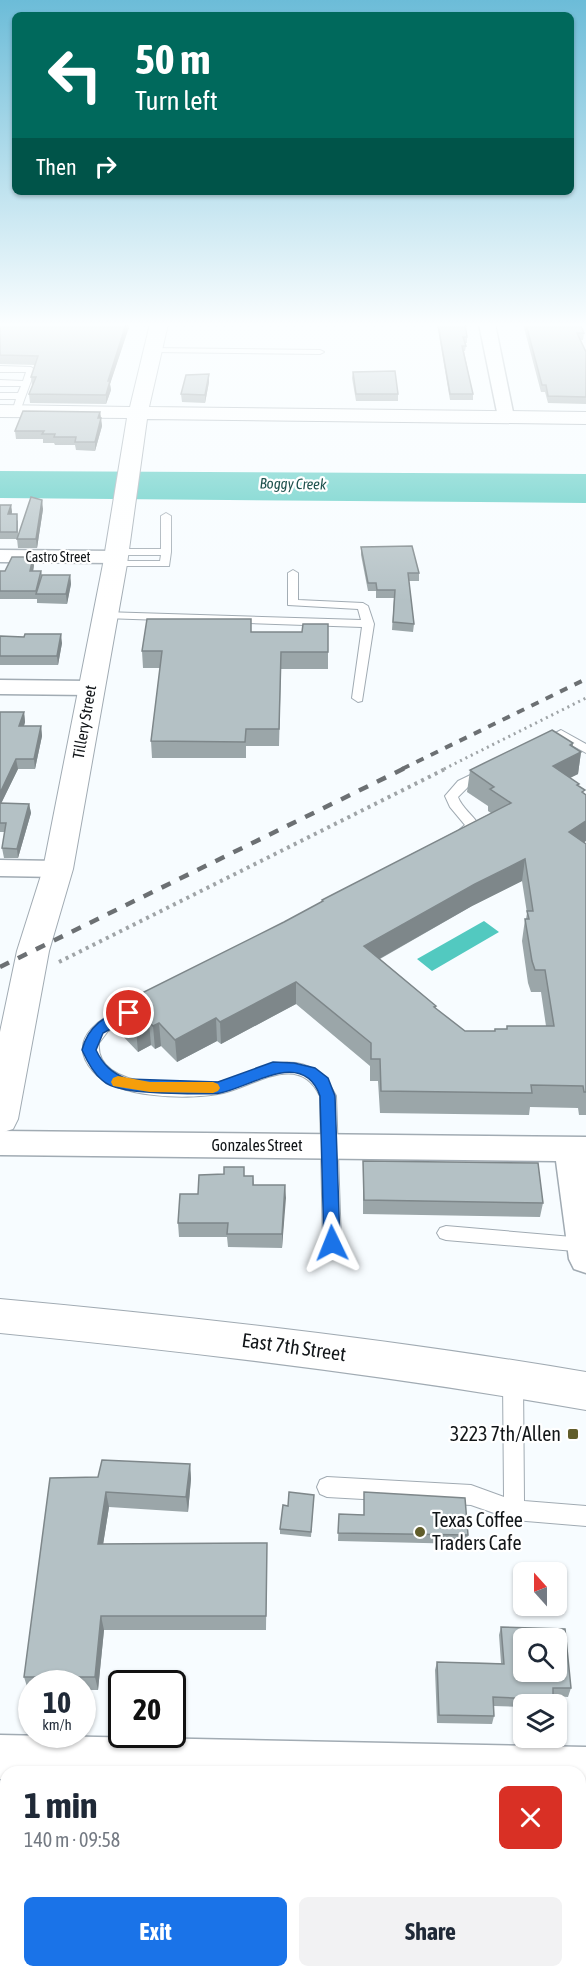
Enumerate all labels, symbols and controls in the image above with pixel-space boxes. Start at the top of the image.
text: 50 m [135,35,210,83]
icon: left [36,36,114,114]
text: Turn left [135,85,218,116]
icon: right [89,150,122,183]
text: Then [36,154,77,180]
water label: Boggy Creek [259,474,327,493]
street label: Castro Street [25,549,91,565]
street label: Tillery Street [69,683,100,760]
pin [103,987,154,1038]
icon: arrive [112,996,145,1029]
street label: Gonzales Street [211,1136,303,1154]
position arrow [300,1211,364,1275]
street label: East 7th Street [241,1328,348,1365]
place label: 3223 7th/Allen [450,1422,561,1445]
marker: 3223 7th/Allen [566,1427,580,1441]
place label: Texas Coffee Traders Cafe [432,1508,523,1554]
marker: Texas Coffee Traders Cafe [413,1525,427,1539]
north arrow [513,1562,567,1616]
map controls [513,1562,567,1748]
button: search [513,1628,567,1682]
speed limit sign: 20 [108,1670,186,1748]
text: 10 [43,1685,71,1719]
button: layers [513,1694,567,1748]
text: km/h [42,1716,72,1733]
text: 1 min [24,1784,98,1826]
button: close [499,1786,562,1849]
text: 140 m · 09:58 [24,1828,120,1851]
button: Exit [24,1897,287,1966]
button: Share [299,1897,562,1966]

